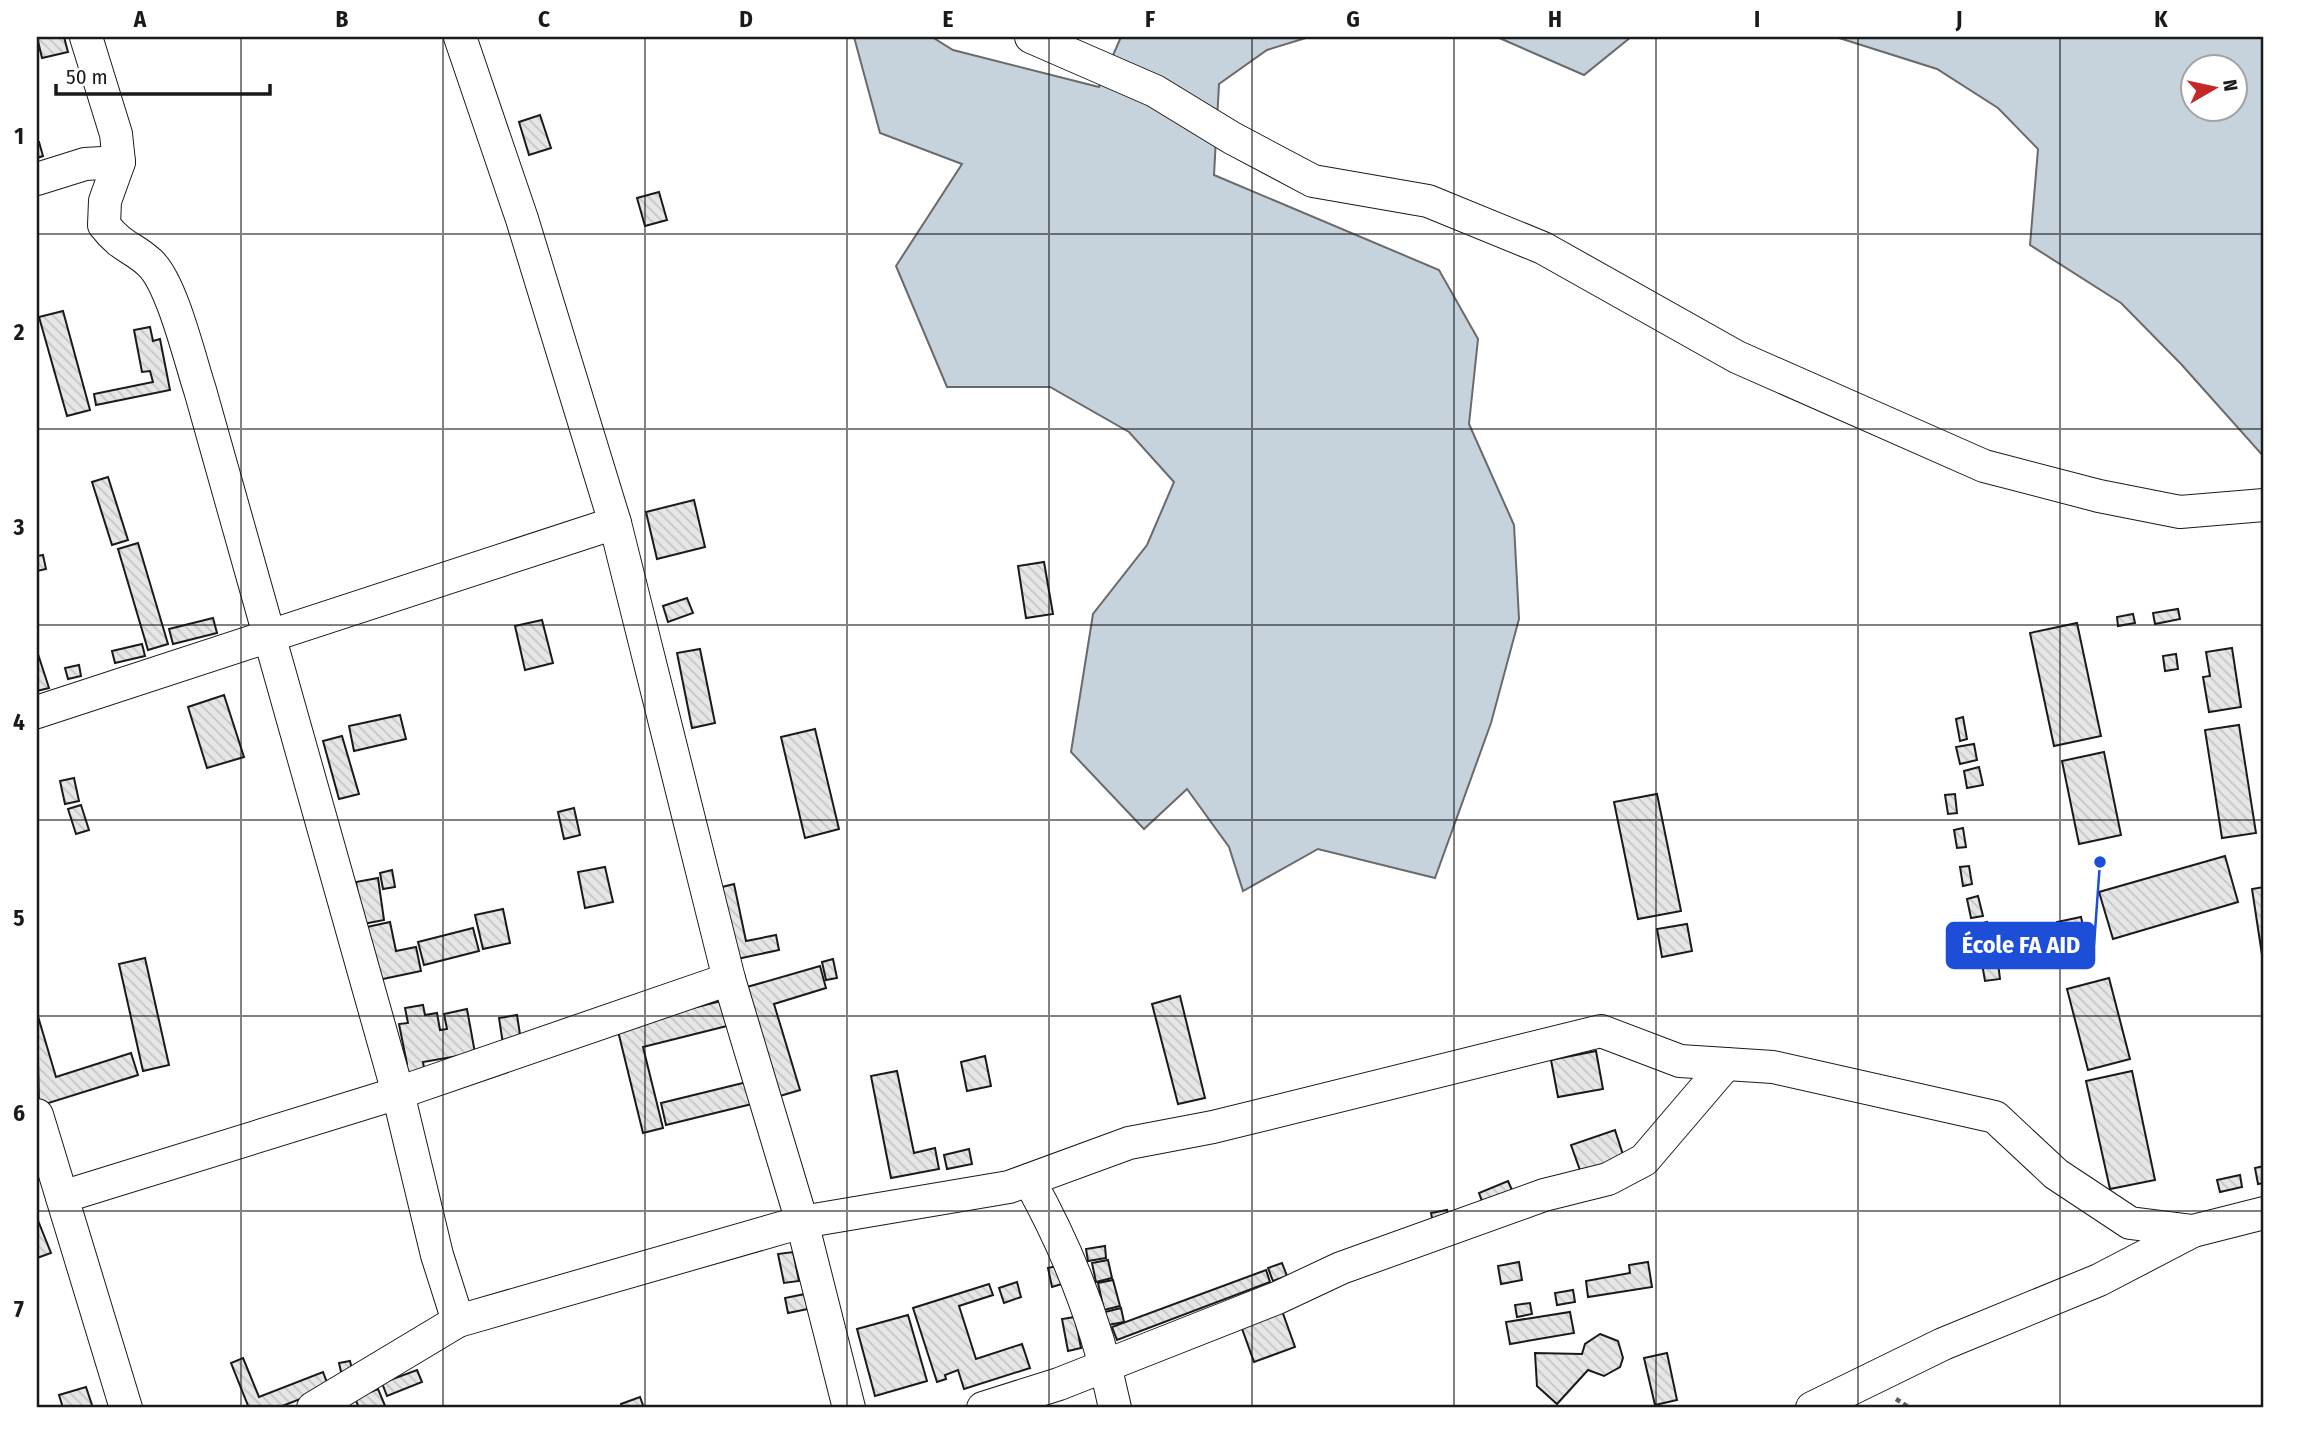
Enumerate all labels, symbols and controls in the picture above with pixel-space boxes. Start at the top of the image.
text: A [133,5,147,33]
text: B [336,5,349,33]
text: C [538,5,550,33]
text: D [739,5,753,33]
text: E [943,5,954,33]
text: F [1145,5,1155,33]
text: G [1346,5,1360,33]
text: H [1548,5,1562,33]
text: I [1754,5,1760,33]
text: J [1955,5,1962,33]
text: K [2154,5,2168,33]
scale bar [56,52,270,96]
north arrow [2178,52,2248,122]
text: 50 m [66,64,108,90]
text: N [2218,78,2243,93]
text: 1 [14,122,24,150]
text: 2 [13,318,25,346]
text: 3 [13,513,25,541]
text: 4 [13,708,25,736]
text: 5 [13,904,25,932]
callout: École FA AID [1947,923,2094,968]
text: École FA AID [1962,930,2080,959]
text: 6 [13,1099,25,1127]
text: 7 [14,1295,24,1323]

